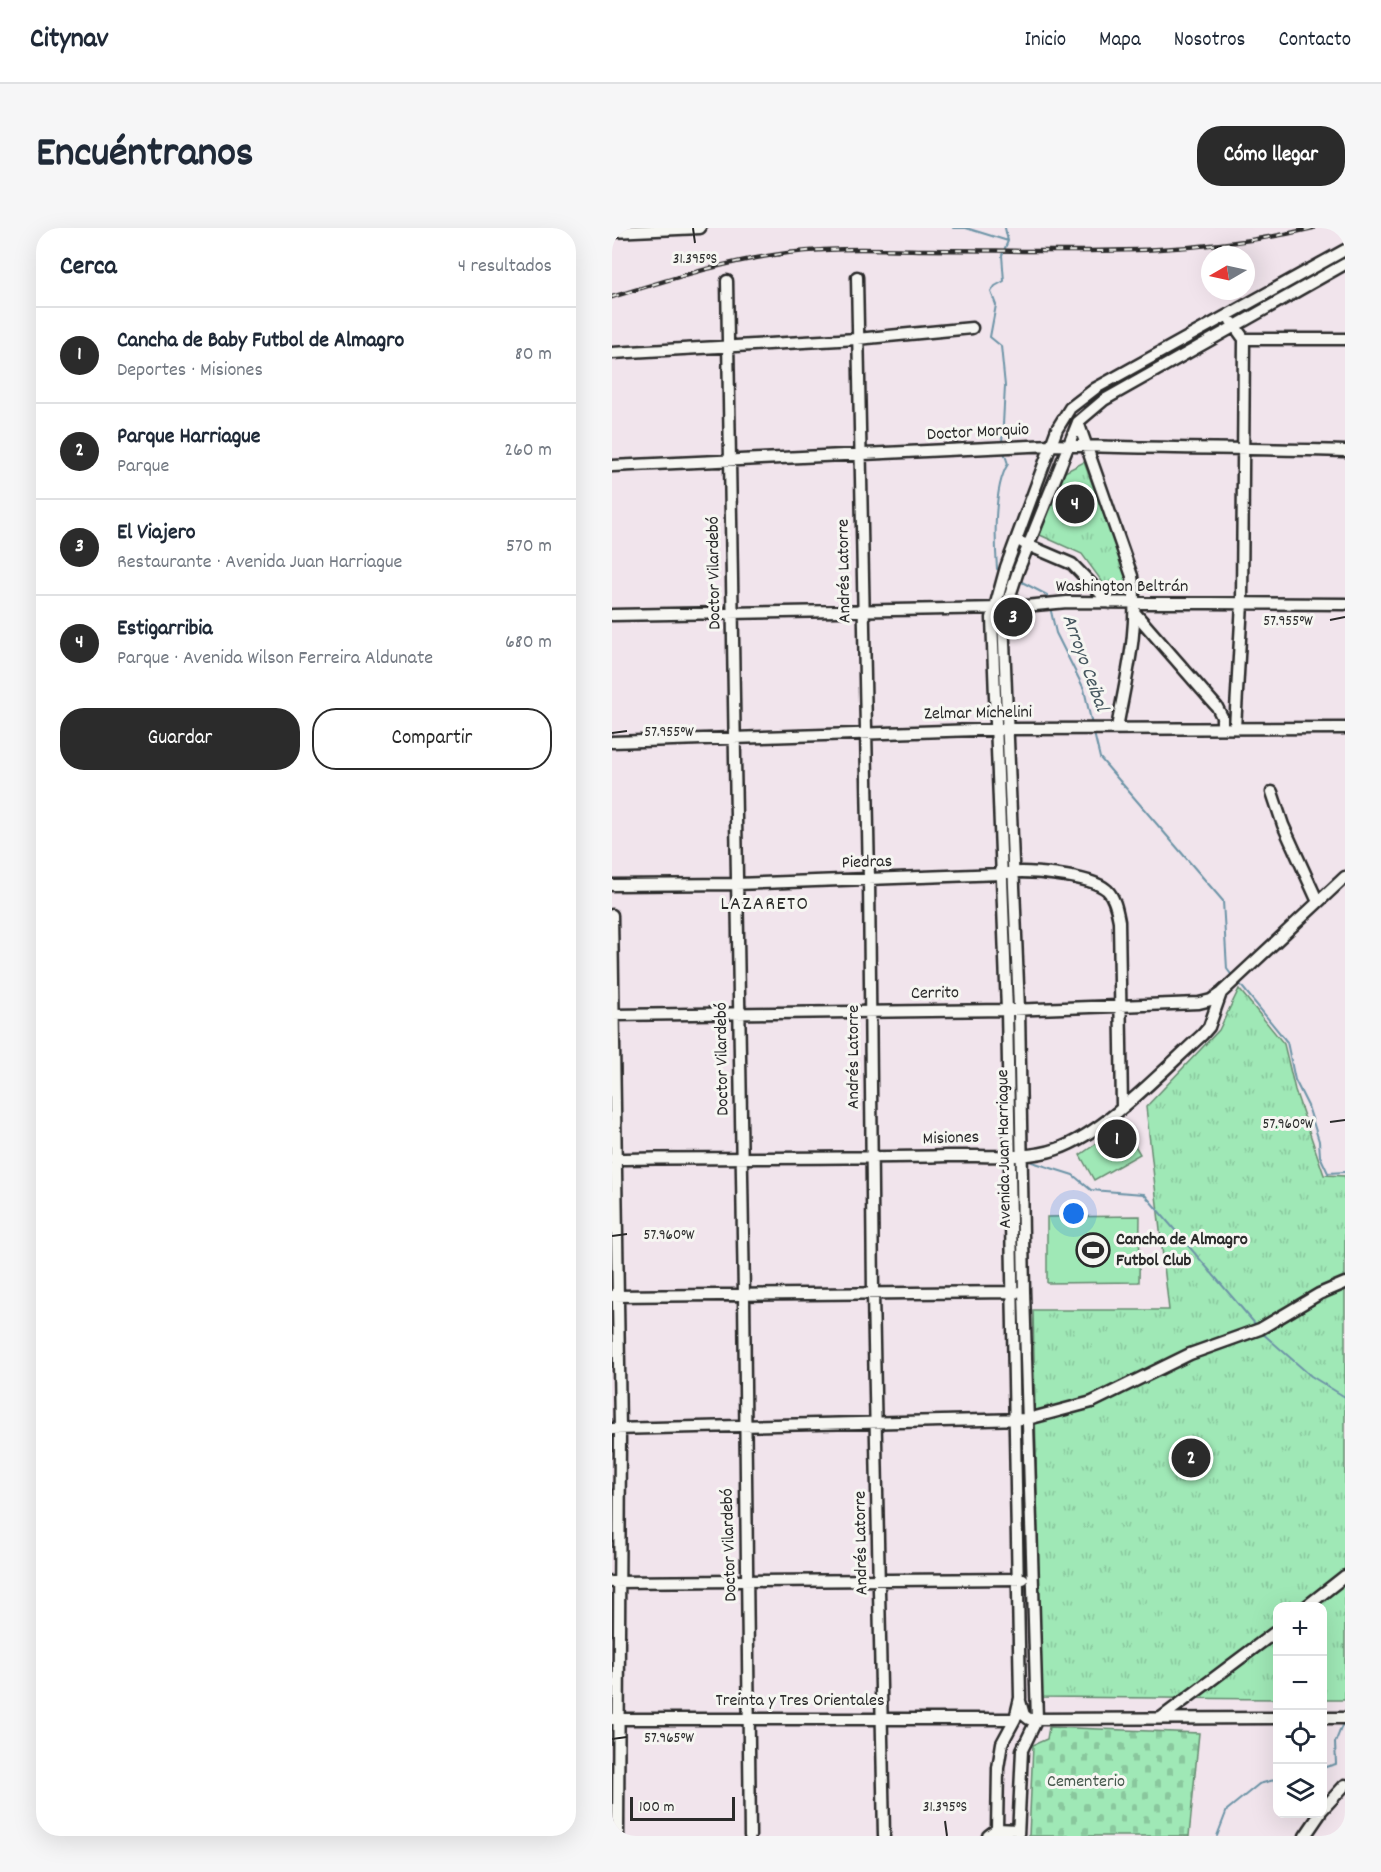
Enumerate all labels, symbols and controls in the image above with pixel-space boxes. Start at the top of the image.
text: Citynav [30,21,108,61]
text: Inicio [1024,26,1066,56]
text: Mapa [1099,26,1141,56]
text: Nosotros [1174,26,1245,56]
text: Contacto [1278,26,1351,56]
text: Encuéntranos [36,126,254,186]
button: Cómo llegar [1197,126,1345,186]
north arrow [1201,246,1255,300]
text: Cerca [60,249,117,286]
text: 31.395°S [673,249,717,271]
text: 4 resultados [458,253,552,281]
text: Cancha de Baby Futbol de Almagro [117,326,404,357]
text: 1 [77,341,82,369]
text: 80 m [515,341,552,369]
text: Deportes · Misiones [117,357,263,385]
street label: Doctor Morquio [926,418,1030,448]
text: Parque Harriague [117,422,261,453]
text: 2 [75,437,84,465]
text: 260 m [504,437,552,465]
text: Parque [117,453,169,481]
pin: 4 [1056,482,1094,526]
street label: Doctor Vilardebó [702,516,728,630]
text: El Viajero [117,518,196,549]
street label: Andrés Latorre [832,518,858,623]
text: 3 [75,533,84,561]
text: 570 m [506,533,552,561]
text: Restaurante · Avenida Juan Harriague [117,549,402,577]
street label: Washington Beltrán [1056,575,1188,600]
pin: 3 [994,594,1032,640]
water label: Arroyo Ceibal [1054,611,1115,718]
text: 57.955°W [1263,611,1313,633]
text: Estigarribia [117,614,213,645]
text: 4 [75,629,84,657]
text: 680 m [505,629,552,657]
text: Parque · Avenida Wilson Ferreira Aldunate [117,645,433,673]
street label: Zelmar Michelini [924,701,1032,727]
button: Guardar [60,708,300,770]
button: Compartir [312,708,552,770]
text: 57.955°W [644,722,694,744]
street label: Piedras [841,850,893,876]
district label: LAZARETO [720,891,810,919]
street label: Cerrito [911,981,959,1007]
street label: Doctor Vilardebó [710,1002,736,1116]
street label: Andrés Latorre [842,1005,867,1109]
street label: Avenida Juan Harriague [991,1069,1019,1229]
text: 57.960°W [1262,1114,1314,1136]
pin: 1 [1098,1116,1136,1162]
street label: Misiones [922,1126,980,1152]
your location [1059,1199,1088,1228]
text: 57.960°W [643,1225,695,1247]
place label: Cancha de Almagro Futbol Club [1116,1228,1248,1274]
sports icon: Cancha de Almagro Futbol Club [1075,1232,1111,1268]
pin: 2 [1172,1436,1210,1480]
street label: Doctor Vilardebó [716,1488,744,1602]
street label: Andrés Latorre [849,1490,875,1595]
map controls [1273,1602,1327,1818]
button: + [1273,1602,1327,1656]
button: − [1273,1656,1327,1710]
street label: Treinta y Tres Orientales [716,1689,884,1714]
button: locate [1273,1710,1327,1764]
text: 57.965°W [644,1728,694,1750]
button: layers [1273,1764,1327,1818]
park label: Cementerio [1047,1770,1125,1795]
scale bar [630,1794,735,1822]
text: 100 m [639,1796,675,1819]
text: 31.395°S [923,1797,967,1819]

